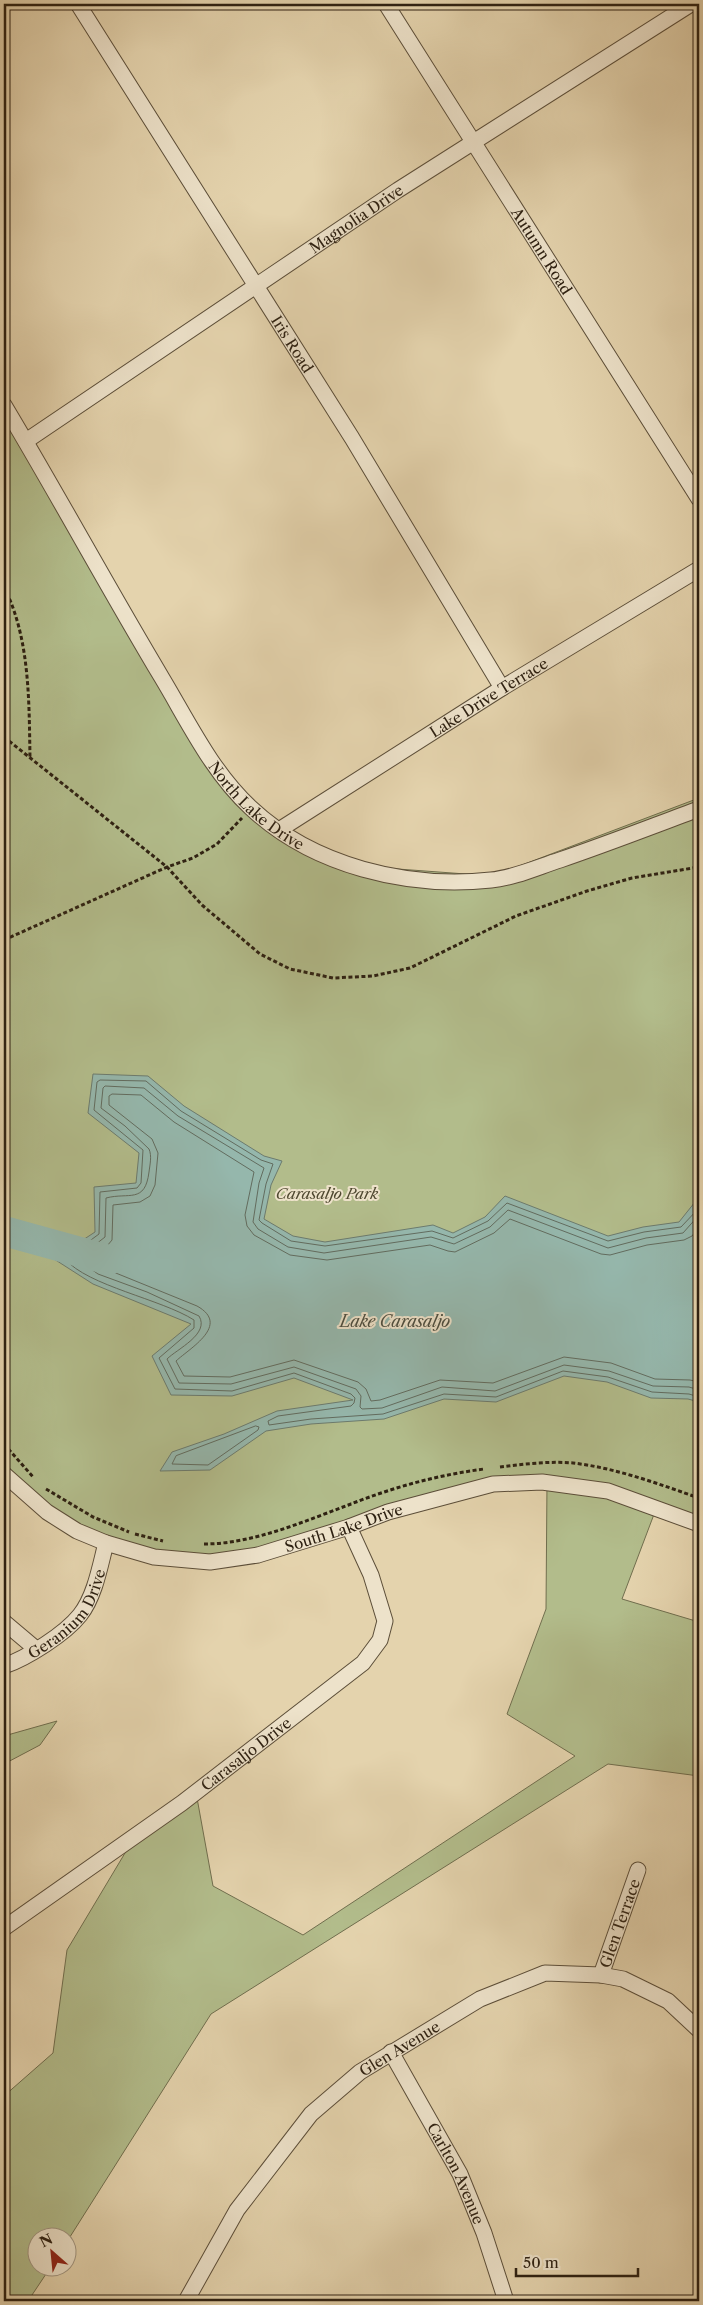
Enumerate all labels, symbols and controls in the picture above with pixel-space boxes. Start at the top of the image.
street label: Magnolia Drive [305,180,407,257]
street label: Autumn Road [507,203,577,298]
street label: Iris Road [267,312,318,376]
street label: Lake Drive Terrace [426,653,551,741]
street label: North Lake Drive [205,757,308,853]
park label: Carasaljo Park [276,1184,379,1203]
water label: Lake Carasaljo [338,1311,450,1331]
street label: South Lake Drive [282,1499,405,1556]
street label: Geranium Drive [24,1567,109,1663]
street label: Carasaljo Drive [197,1713,295,1795]
street label: Glen Terrace [595,1876,644,1970]
street label: Glen Avenue [355,2016,443,2080]
street label: Carlton Avenue [423,2119,489,2227]
north arrow [28,2228,78,2278]
text: N [37,2230,56,2251]
scale bar [516,2245,638,2277]
text: 50 m [523,2253,559,2272]

